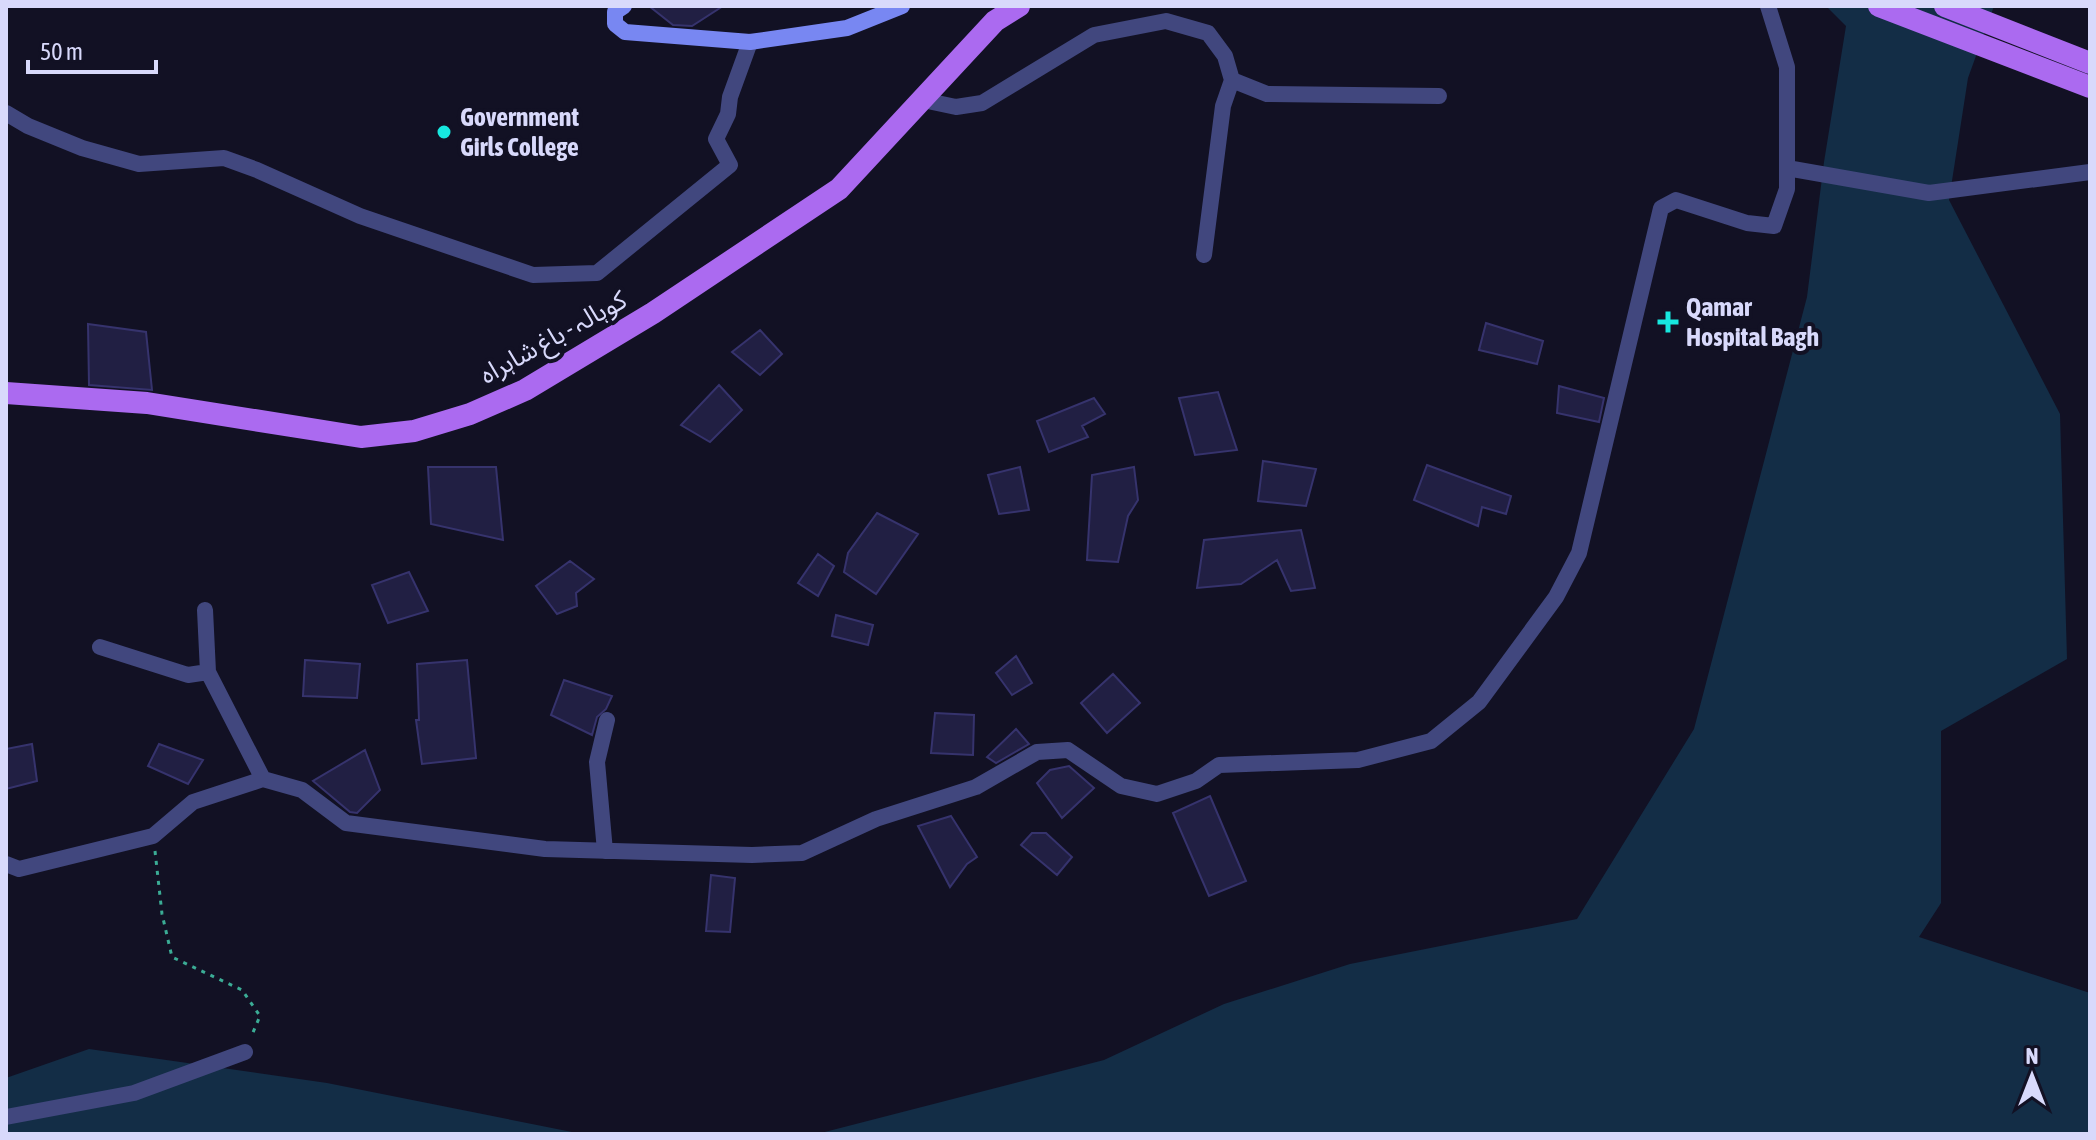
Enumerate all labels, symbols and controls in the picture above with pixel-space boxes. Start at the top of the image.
scale bar [28,24,156,74]
text: 50 m [40,38,83,65]
place label: Government Girls College [460,102,579,162]
marker: Government Girls College [435,123,453,141]
street label: کوہالہ - باغ شاہراہ [474,284,634,393]
place label: Qamar Hospital Bagh [1686,292,1819,352]
marker: Qamar Hospital Bagh [1657,311,1679,333]
north arrow [1992,1036,2072,1116]
text: N [2026,1043,2038,1069]

